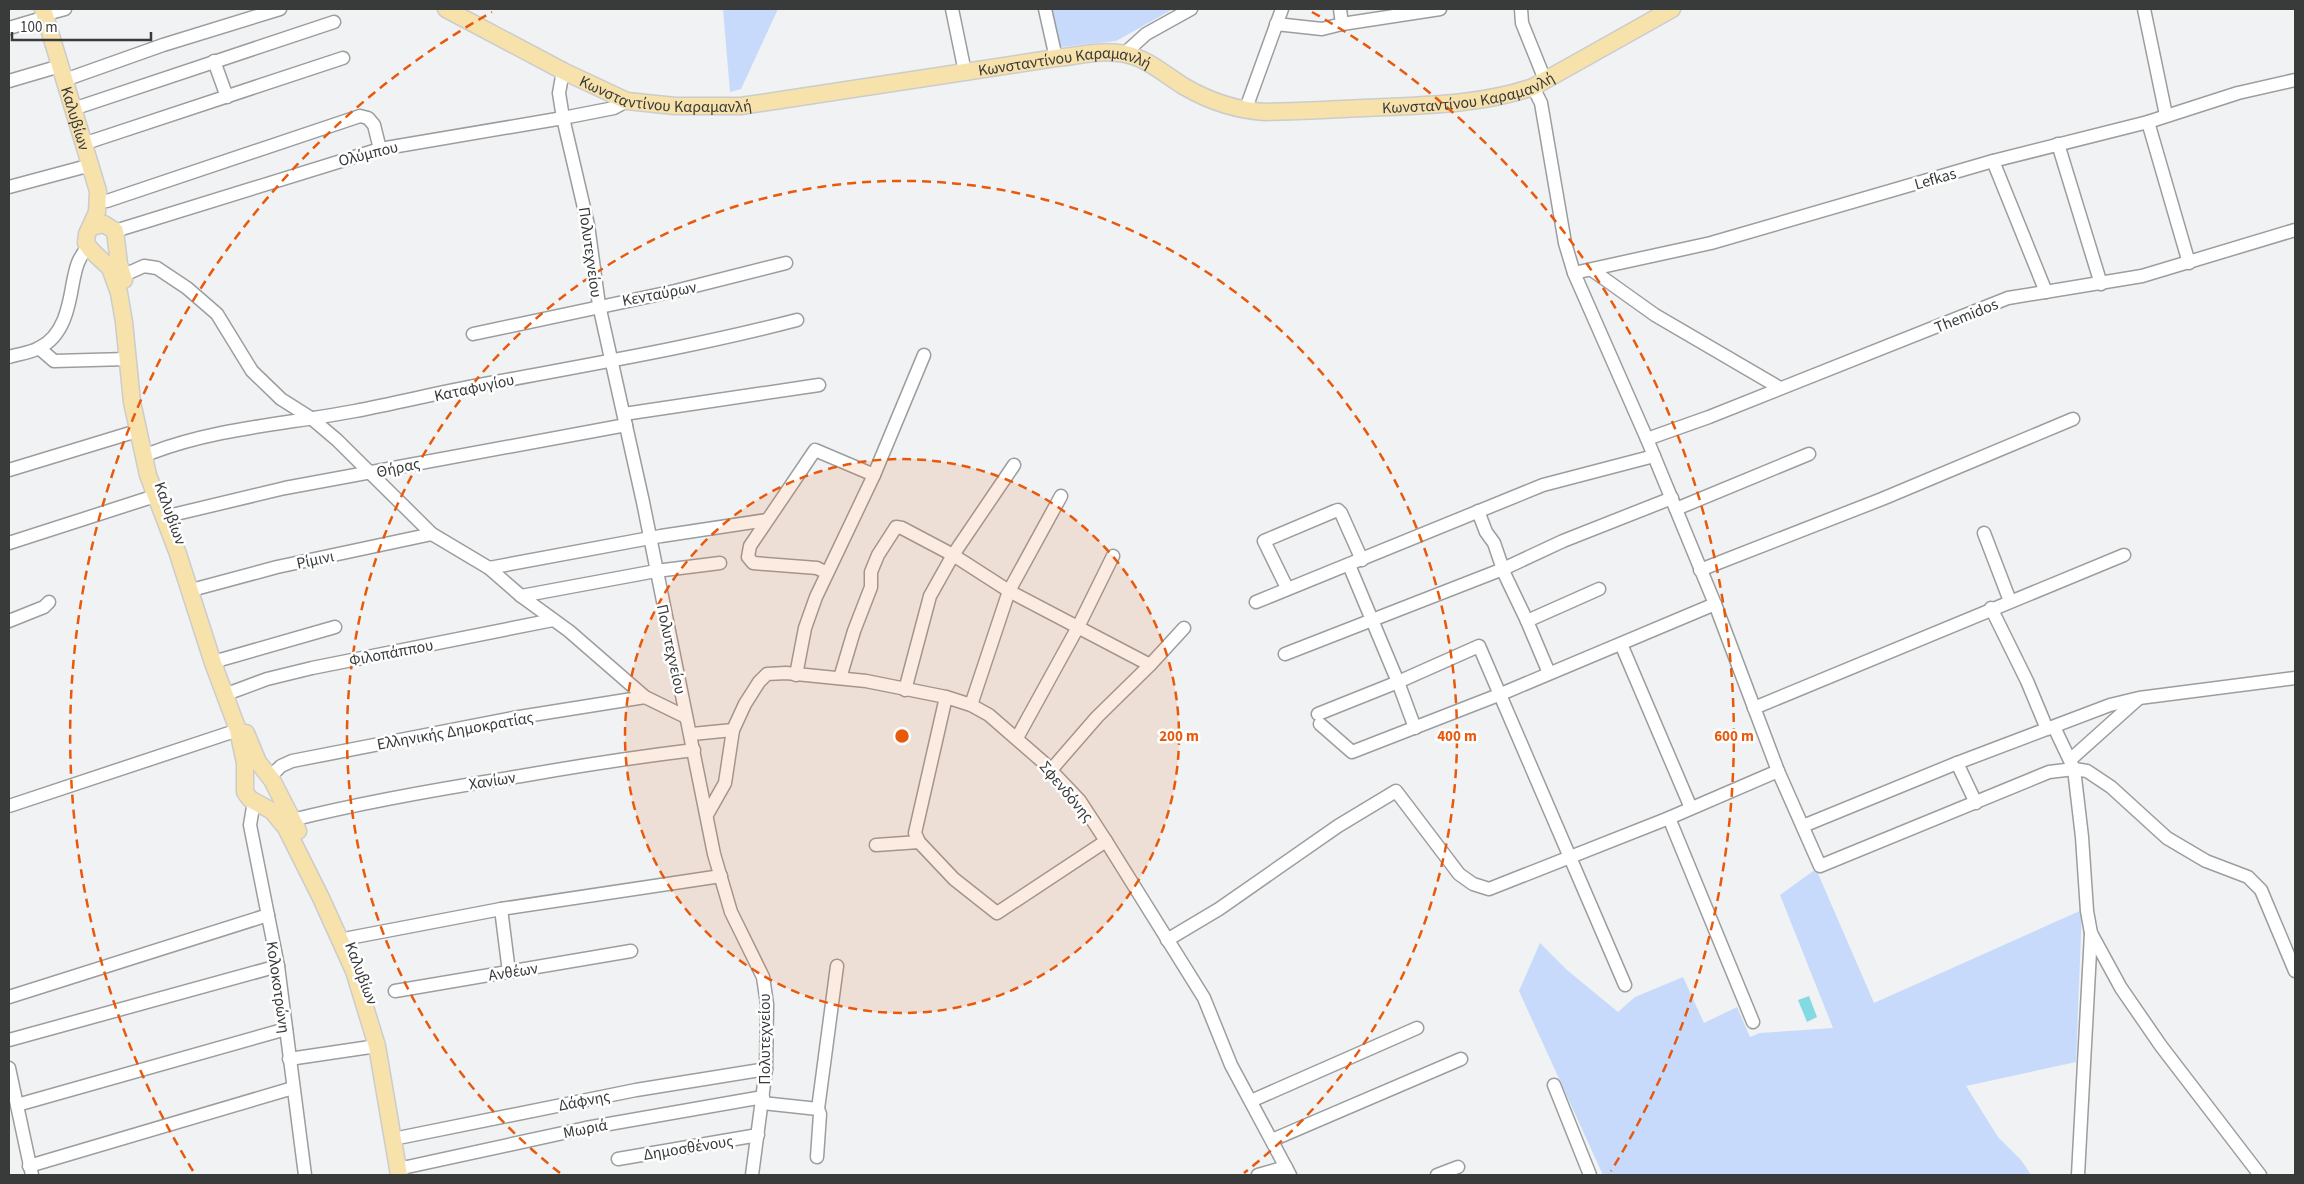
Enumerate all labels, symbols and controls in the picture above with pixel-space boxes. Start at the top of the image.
scale bar [12,10,151,42]
text: 100 m [20,17,58,38]
street label: Κωνσταντίνου Καραμανλή [977,42,1155,82]
street label: Κωνσταντίνου Καραμανλή [1382,67,1559,119]
street label: Κωνσταντίνου Καραμανλή [576,70,753,118]
street label: Καλυβίων [55,84,95,153]
street label: Ολύμπου [336,136,400,172]
street label: Lefkas [1912,162,1959,195]
street label: Πολυτεχνείου [573,205,607,299]
street label: Κενταύρων [620,276,699,312]
street label: Themidos [1931,293,2002,339]
street label: Καταφυγίου [432,369,516,407]
street label: Θήρας [374,453,422,483]
street label: Καλυβίων [149,479,192,548]
street label: Ρίμινι [294,545,336,575]
street label: Πολυτεχνείου [651,602,691,696]
street label: Φιλοπάππου [347,634,435,672]
street label: Ελληνικής Δημοκρατίας [375,706,535,756]
text: 200 m [1159,726,1199,747]
text: 400 m [1437,726,1477,747]
text: 600 m [1714,726,1754,747]
centre of rings [893,727,911,745]
street label: Σφενδόνης [1034,756,1098,827]
street label: Χανίων [467,766,518,796]
street label: Καλυβίων [339,939,383,1008]
street label: Κολοκοτρώνη [261,940,295,1035]
street label: Ανθέων [487,957,540,987]
street label: Πολυτεχνείου [754,993,776,1085]
street label: Δάφνης [557,1085,612,1117]
street label: Μωριά [561,1114,609,1144]
street label: Δημοσθένους [642,1130,735,1166]

